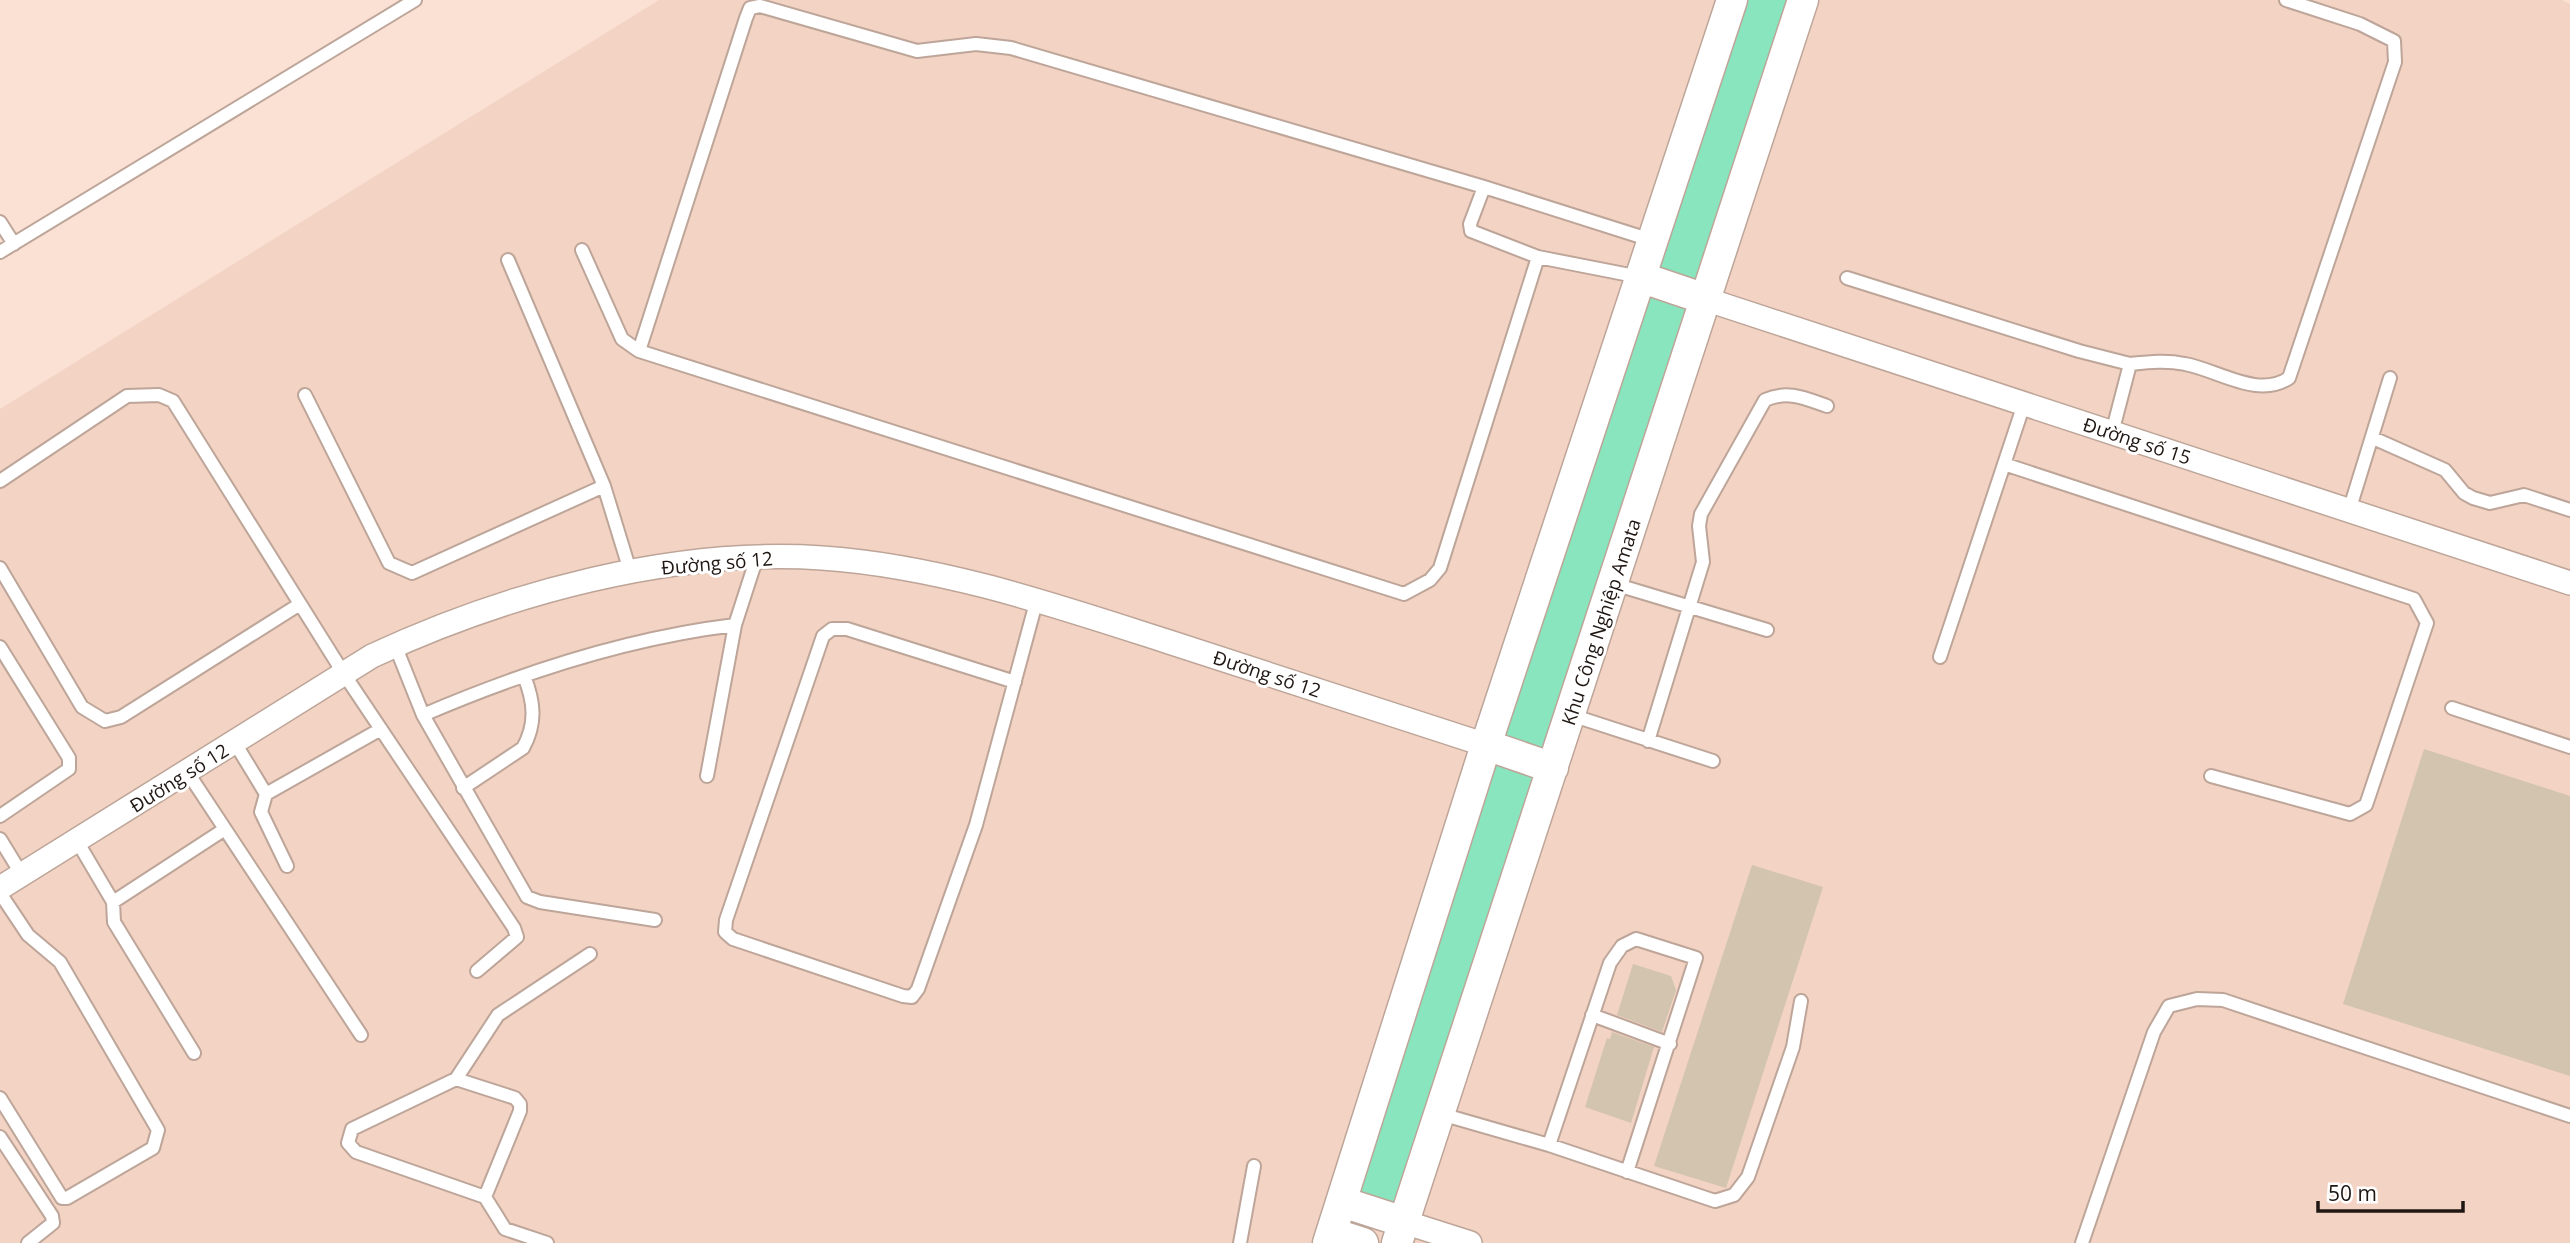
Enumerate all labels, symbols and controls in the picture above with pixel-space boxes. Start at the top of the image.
street label: Đường số 15 [2080,411,2194,471]
street label: Khu Công Nghiệp Amata [1555,515,1647,729]
street label: Đường số 12 [660,545,774,581]
street label: Đường số 12 [1210,644,1324,704]
street label: Đường số 12 [125,737,233,819]
scale bar [2318,1170,2463,1214]
text: 50 m [2328,1179,2377,1207]

